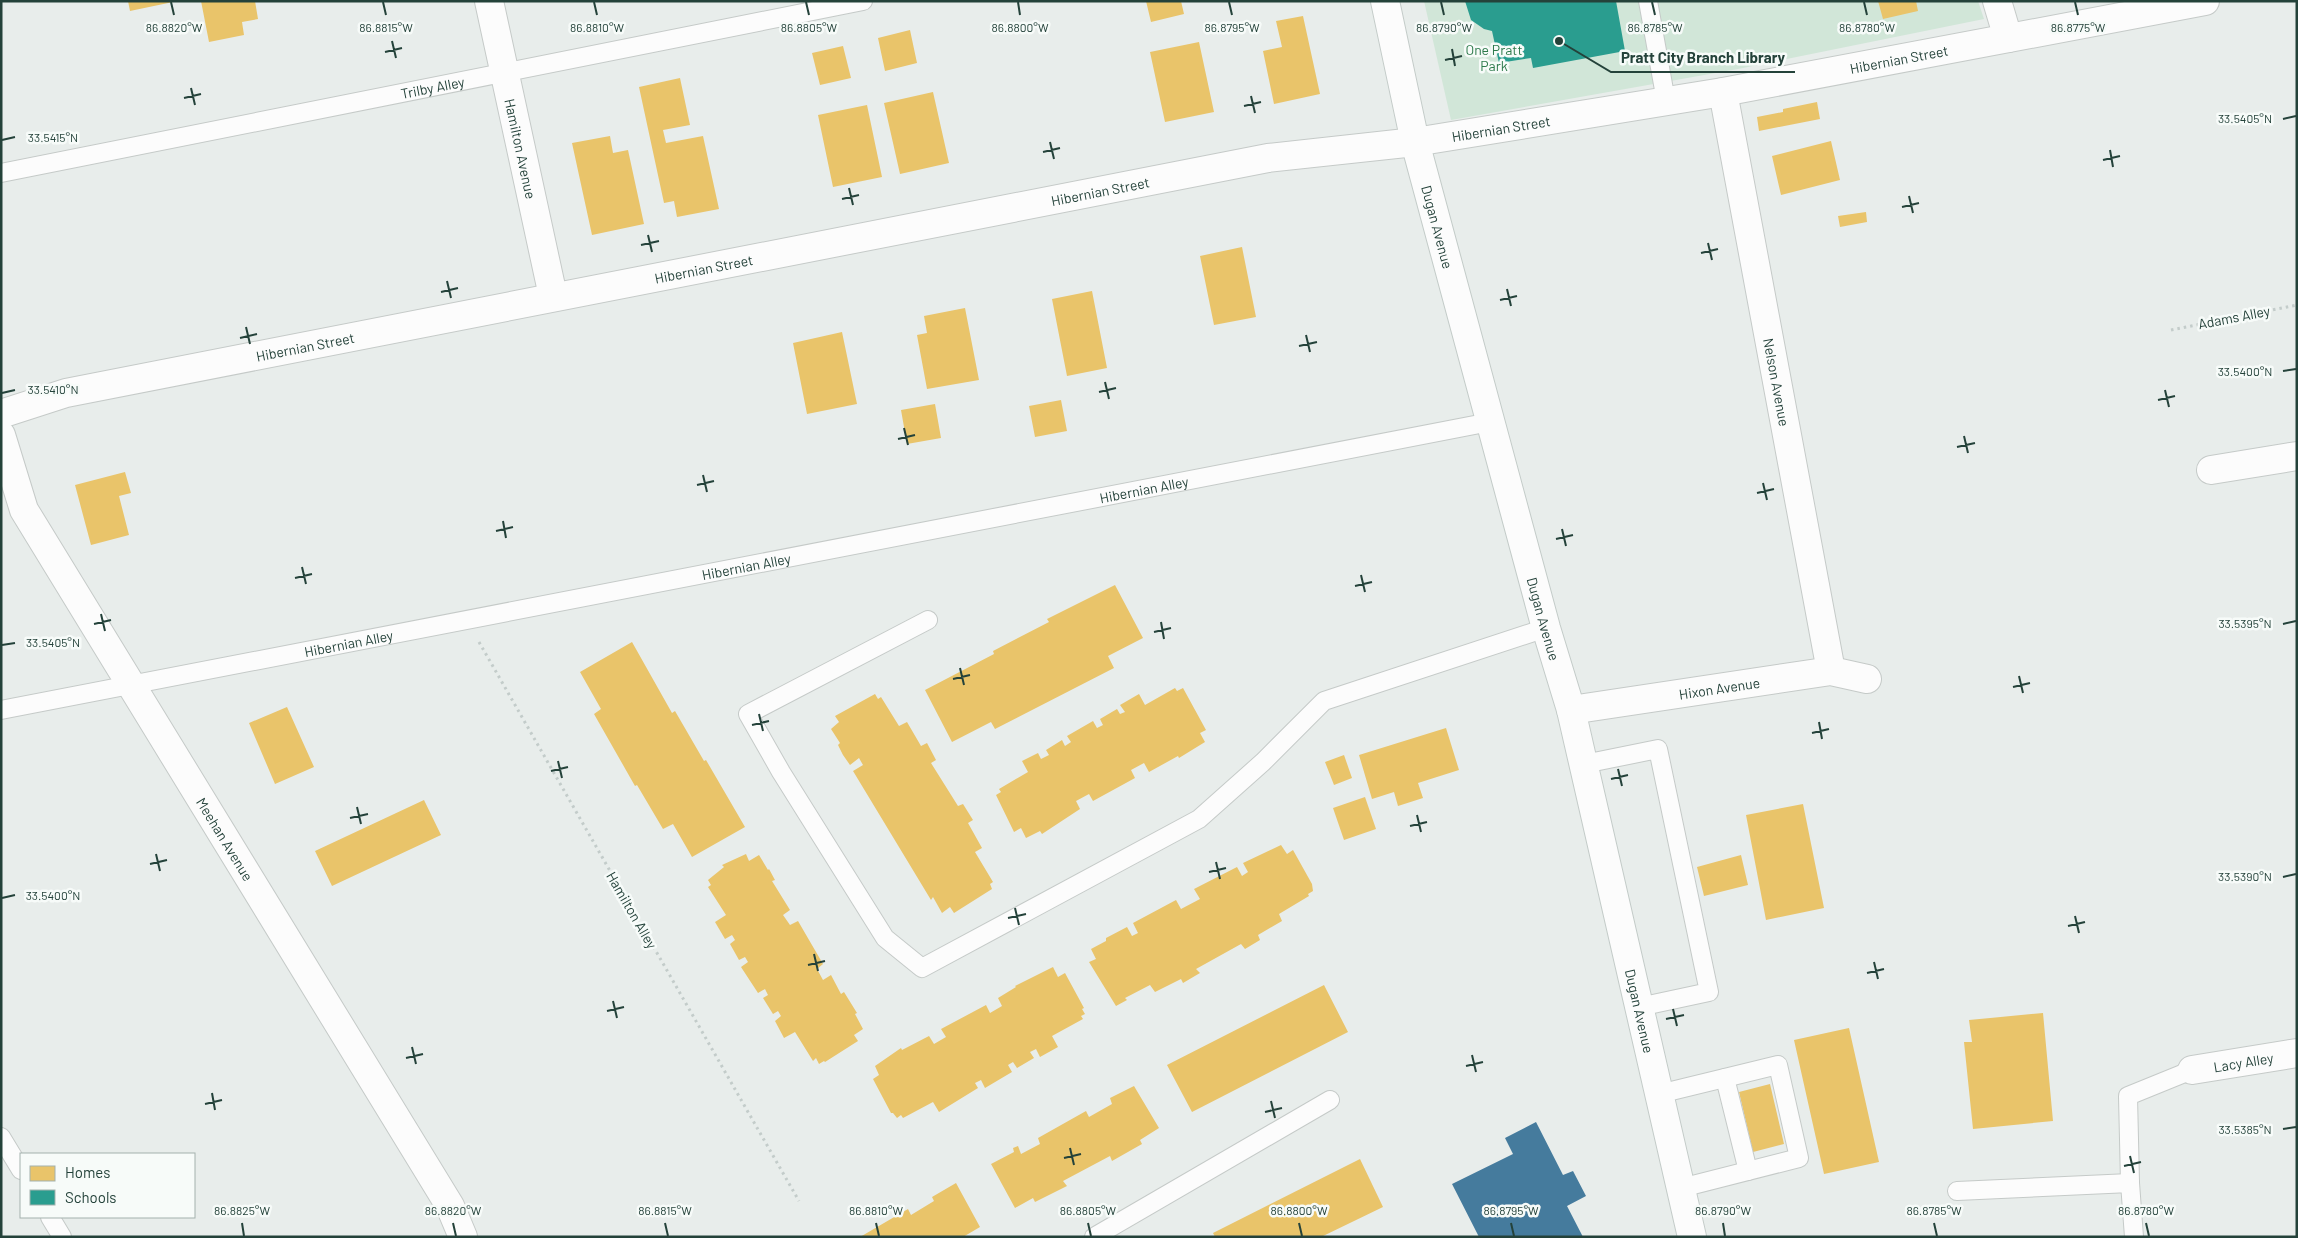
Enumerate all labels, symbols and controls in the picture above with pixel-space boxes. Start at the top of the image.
text: 86.8820°W [146,20,203,34]
text: 86.8815°W [359,20,413,34]
text: 86.8810°W [570,20,624,34]
text: 86.8805°W [781,20,838,34]
text: 86.8800°W [992,20,1049,34]
text: 86.8795°W [1204,20,1260,34]
text: 86.8790°W [1416,20,1472,34]
text: 86.8785°W [1627,20,1683,34]
text: 86.8780°W [1839,20,1895,34]
text: 86.8775°W [2051,20,2106,34]
park label: One Pratt Park [1465,41,1523,74]
street label: Hibernian Street [1848,41,1950,76]
callout: Pratt City Branch Library [1611,42,1795,72]
text: Pratt City Branch Library [1621,48,1786,66]
street label: Trilby Alley [399,72,466,102]
street label: Hamilton Avenue [502,97,540,200]
text: 33.5405°N [2218,111,2272,125]
street label: Hibernian Street [1450,112,1552,144]
text: 33.5415°N [28,130,78,144]
street label: Hibernian Street [1050,173,1151,209]
street label: Dugan Avenue [1419,183,1457,270]
street label: Hibernian Street [653,250,754,286]
street label: Adams Alley [2197,302,2272,332]
street label: Hibernian Street [255,328,356,364]
street label: Nelson Avenue [1761,336,1794,428]
text: 33.5400°N [2218,364,2272,378]
text: 33.5410°N [27,382,79,396]
street label: Hibernian Alley [1098,472,1190,506]
street label: Hibernian Alley [700,549,793,583]
street label: Dugan Avenue [1524,575,1564,662]
text: 33.5395°N [2218,616,2272,630]
street label: Hibernian Alley [303,626,395,660]
text: 33.5405°N [26,635,80,649]
street label: Hixon Avenue [1678,673,1761,702]
street label: Meehan Avenue [193,794,257,884]
street label: Hamilton Alley [603,868,661,952]
text: 33.5390°N [2218,869,2272,883]
text: 33.5400°N [26,888,80,902]
street label: Dugan Avenue [1622,967,1658,1055]
street label: Lacy Alley [2212,1048,2275,1075]
text: 33.5385°N [2218,1122,2272,1136]
legend [20,1153,195,1218]
text: Homes [65,1163,110,1181]
text: Schools [65,1188,117,1206]
text: 86.8825°W [214,1203,270,1217]
text: 86.8820°W [425,1203,482,1217]
text: 86.8815°W [638,1203,692,1217]
text: 86.8810°W [849,1203,903,1217]
text: 86.8805°W [1060,1203,1117,1217]
text: 86.8800°W [1271,1203,1328,1217]
text: 86.8795°W [1483,1203,1539,1217]
text: 86.8790°W [1695,1203,1751,1217]
text: 86.8785°W [1906,1203,1962,1217]
text: 86.8780°W [2118,1203,2174,1217]

